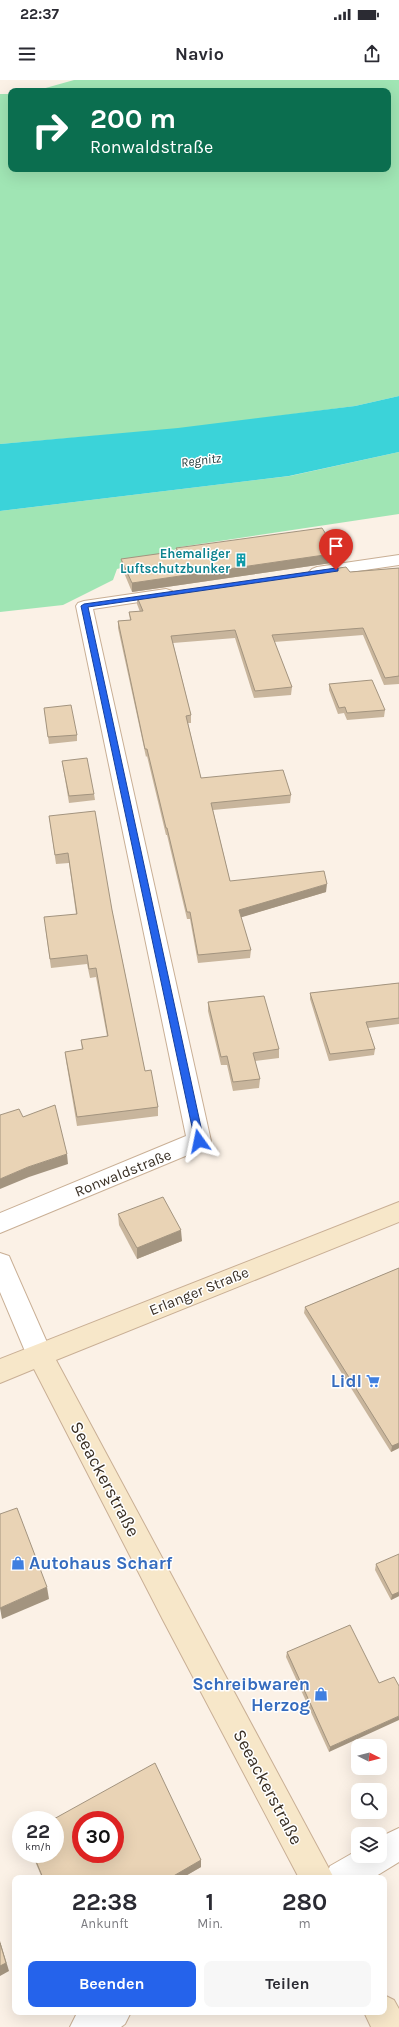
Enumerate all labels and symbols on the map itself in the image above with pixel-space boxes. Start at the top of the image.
water label: Regnitz [180,450,222,470]
pin [319,529,353,570]
place label: Ehemaliger Luftschutzbunker [120,546,231,576]
building icon: Ehemaliger Luftschutzbunker [233,552,249,568]
position arrow [178,1120,220,1162]
street label: Ronwaldstraße [72,1145,174,1201]
street label: Erlanger Straße [147,1263,251,1319]
place label: Lidl [331,1370,362,1392]
supermarket icon: Lidl [365,1373,381,1389]
street label: Seeackerstraße [65,1418,145,1540]
place label: Autohaus Scharf [29,1552,173,1574]
shop icon: Autohaus Scharf [10,1555,26,1571]
place label: Schreibwaren Herzog [192,1673,311,1716]
shop icon: Schreibwaren Herzog [313,1686,329,1702]
street label: Seeackerstraße [228,1726,308,1848]
north arrow [351,1739,387,1775]
speed limit sign: 30 [72,1811,124,1863]

